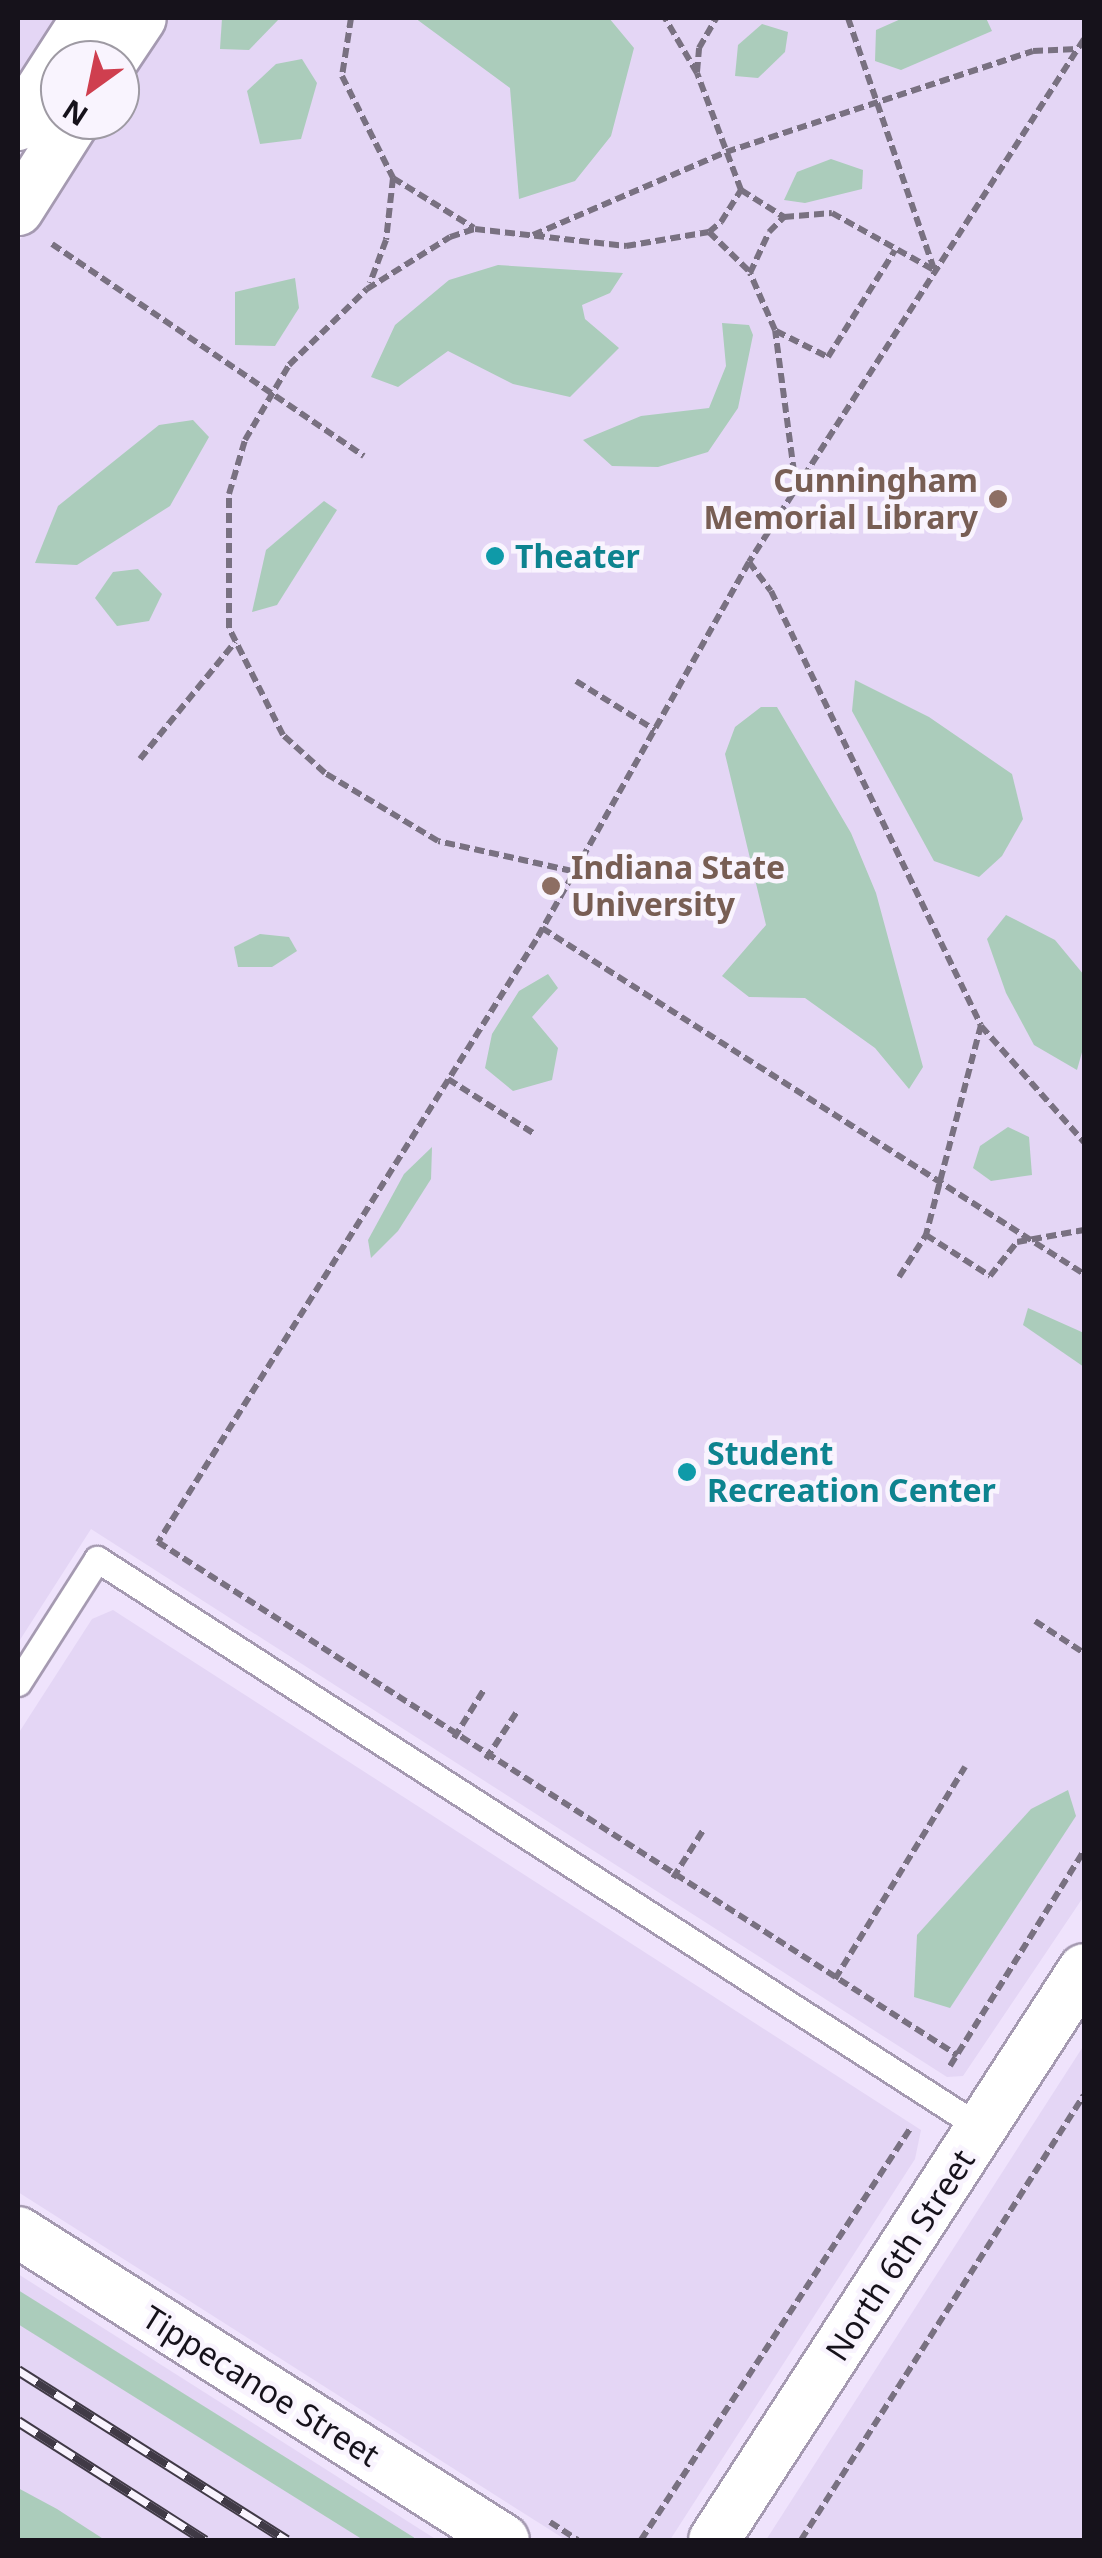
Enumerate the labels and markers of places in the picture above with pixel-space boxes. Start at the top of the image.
place label: Cunningham Memorial Library [704,462,978,537]
marker: Cunningham Memorial Library [987,488,1009,510]
place label: Theater [515,537,640,575]
marker: Theater [484,545,506,567]
place label: Indiana State University [571,849,785,924]
marker: Indiana State University [540,875,562,897]
place label: Student Recreation Center [707,1435,996,1510]
marker: Student Recreation Center [676,1461,698,1483]

